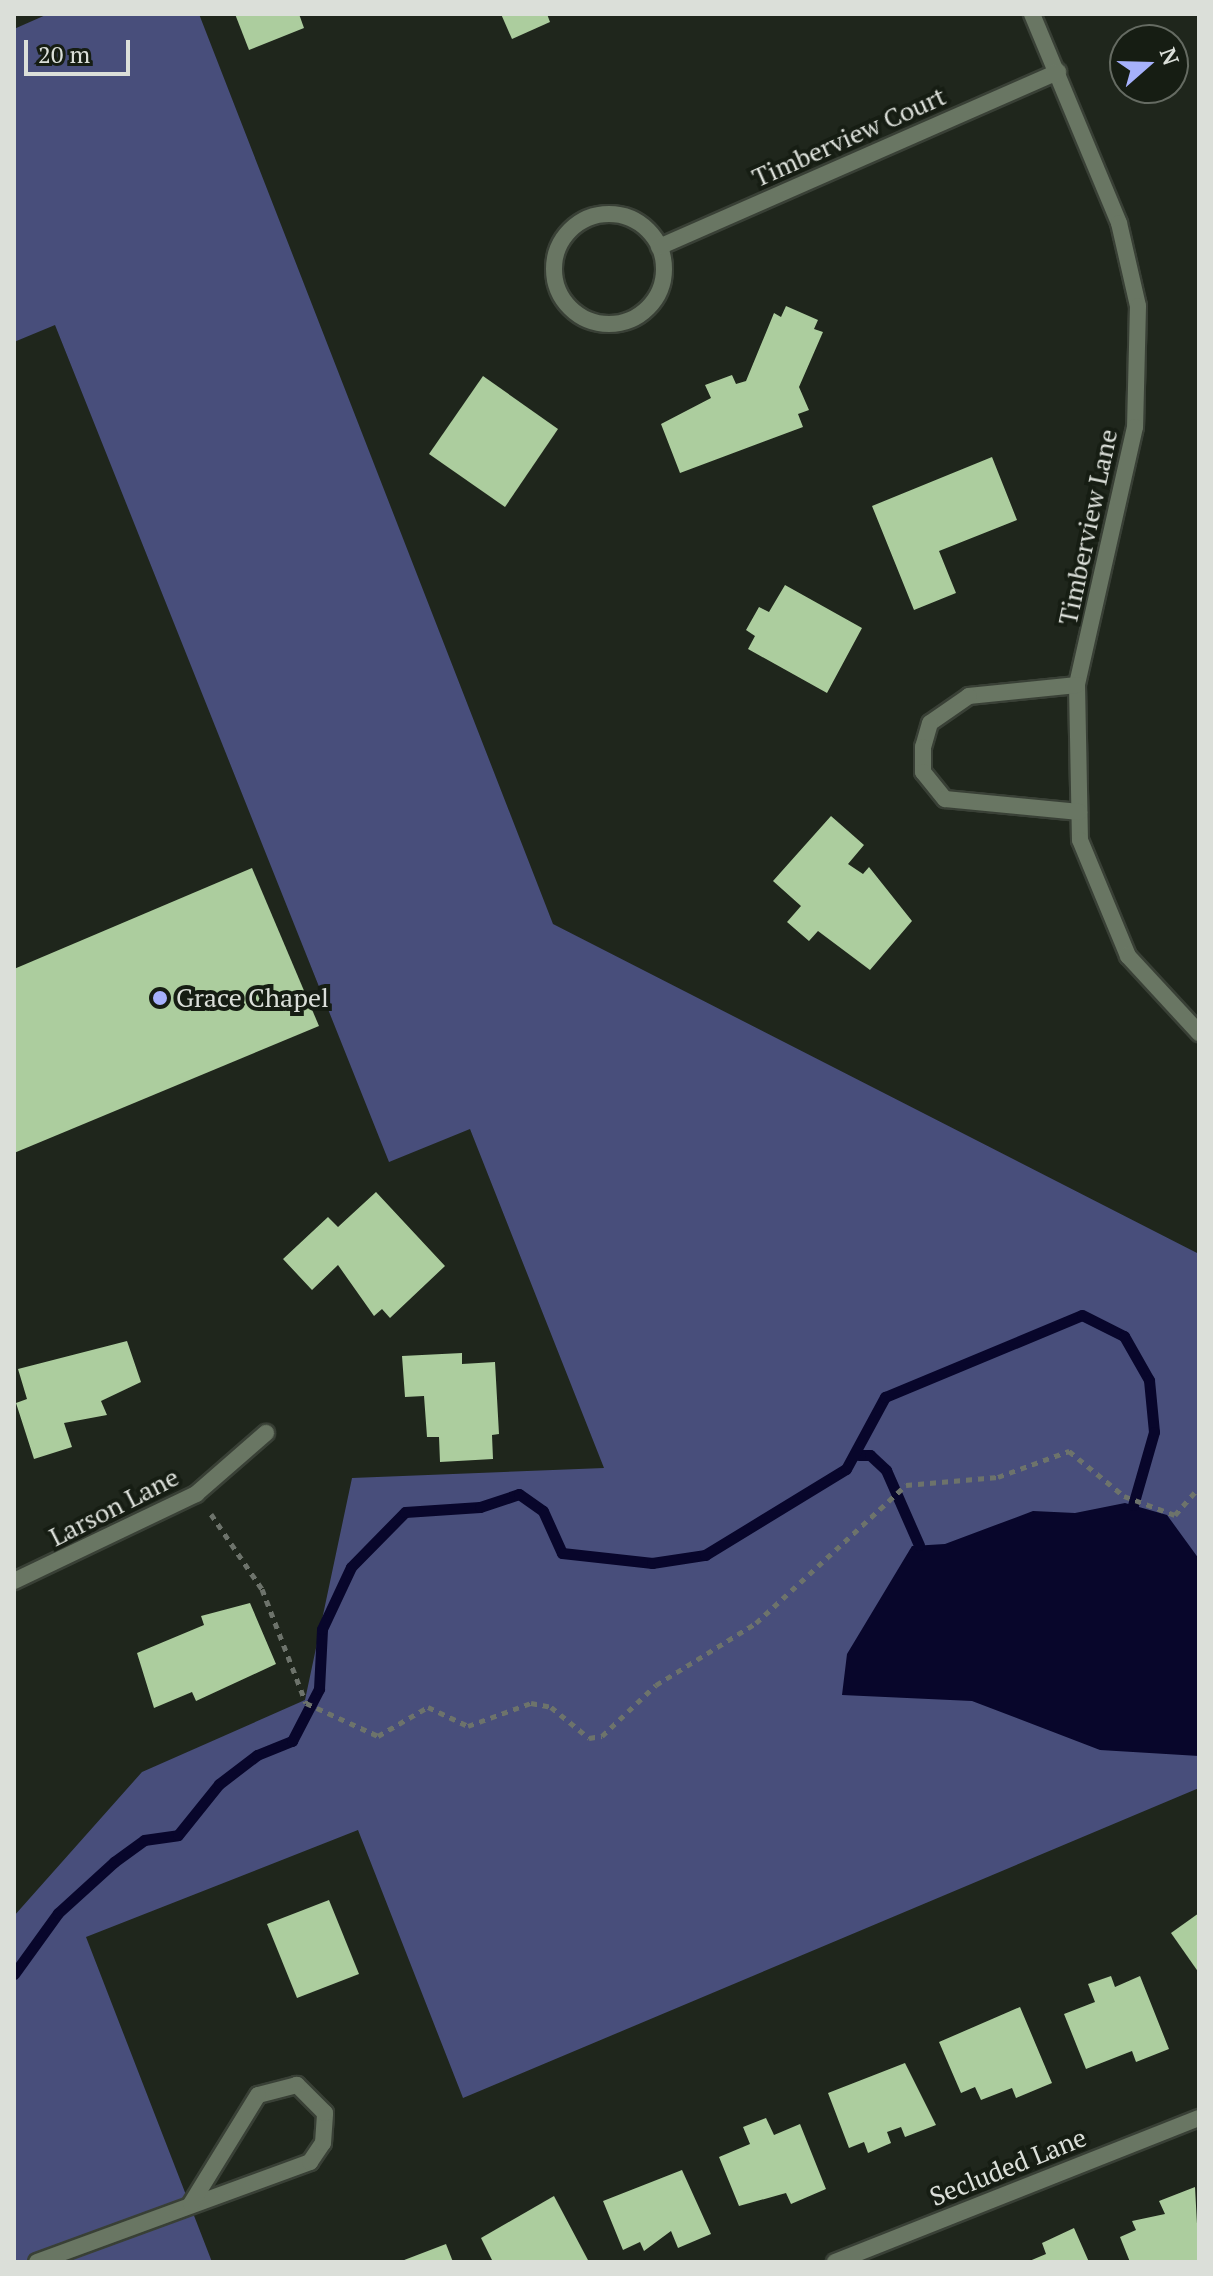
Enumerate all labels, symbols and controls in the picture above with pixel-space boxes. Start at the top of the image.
scale bar [28,24,134,74]
north arrow [1109,24,1189,104]
text: 20 m [38,38,90,70]
text: N [1154,44,1187,69]
street label: Timberview Court [747,80,951,194]
street label: Timberview Lane [1052,426,1124,628]
place label: Grace Chapel [176,982,329,1014]
marker: Grace Chapel [151,989,169,1007]
street label: Larson Lane [44,1461,184,1553]
street label: Secluded Lane [925,2121,1091,2213]

